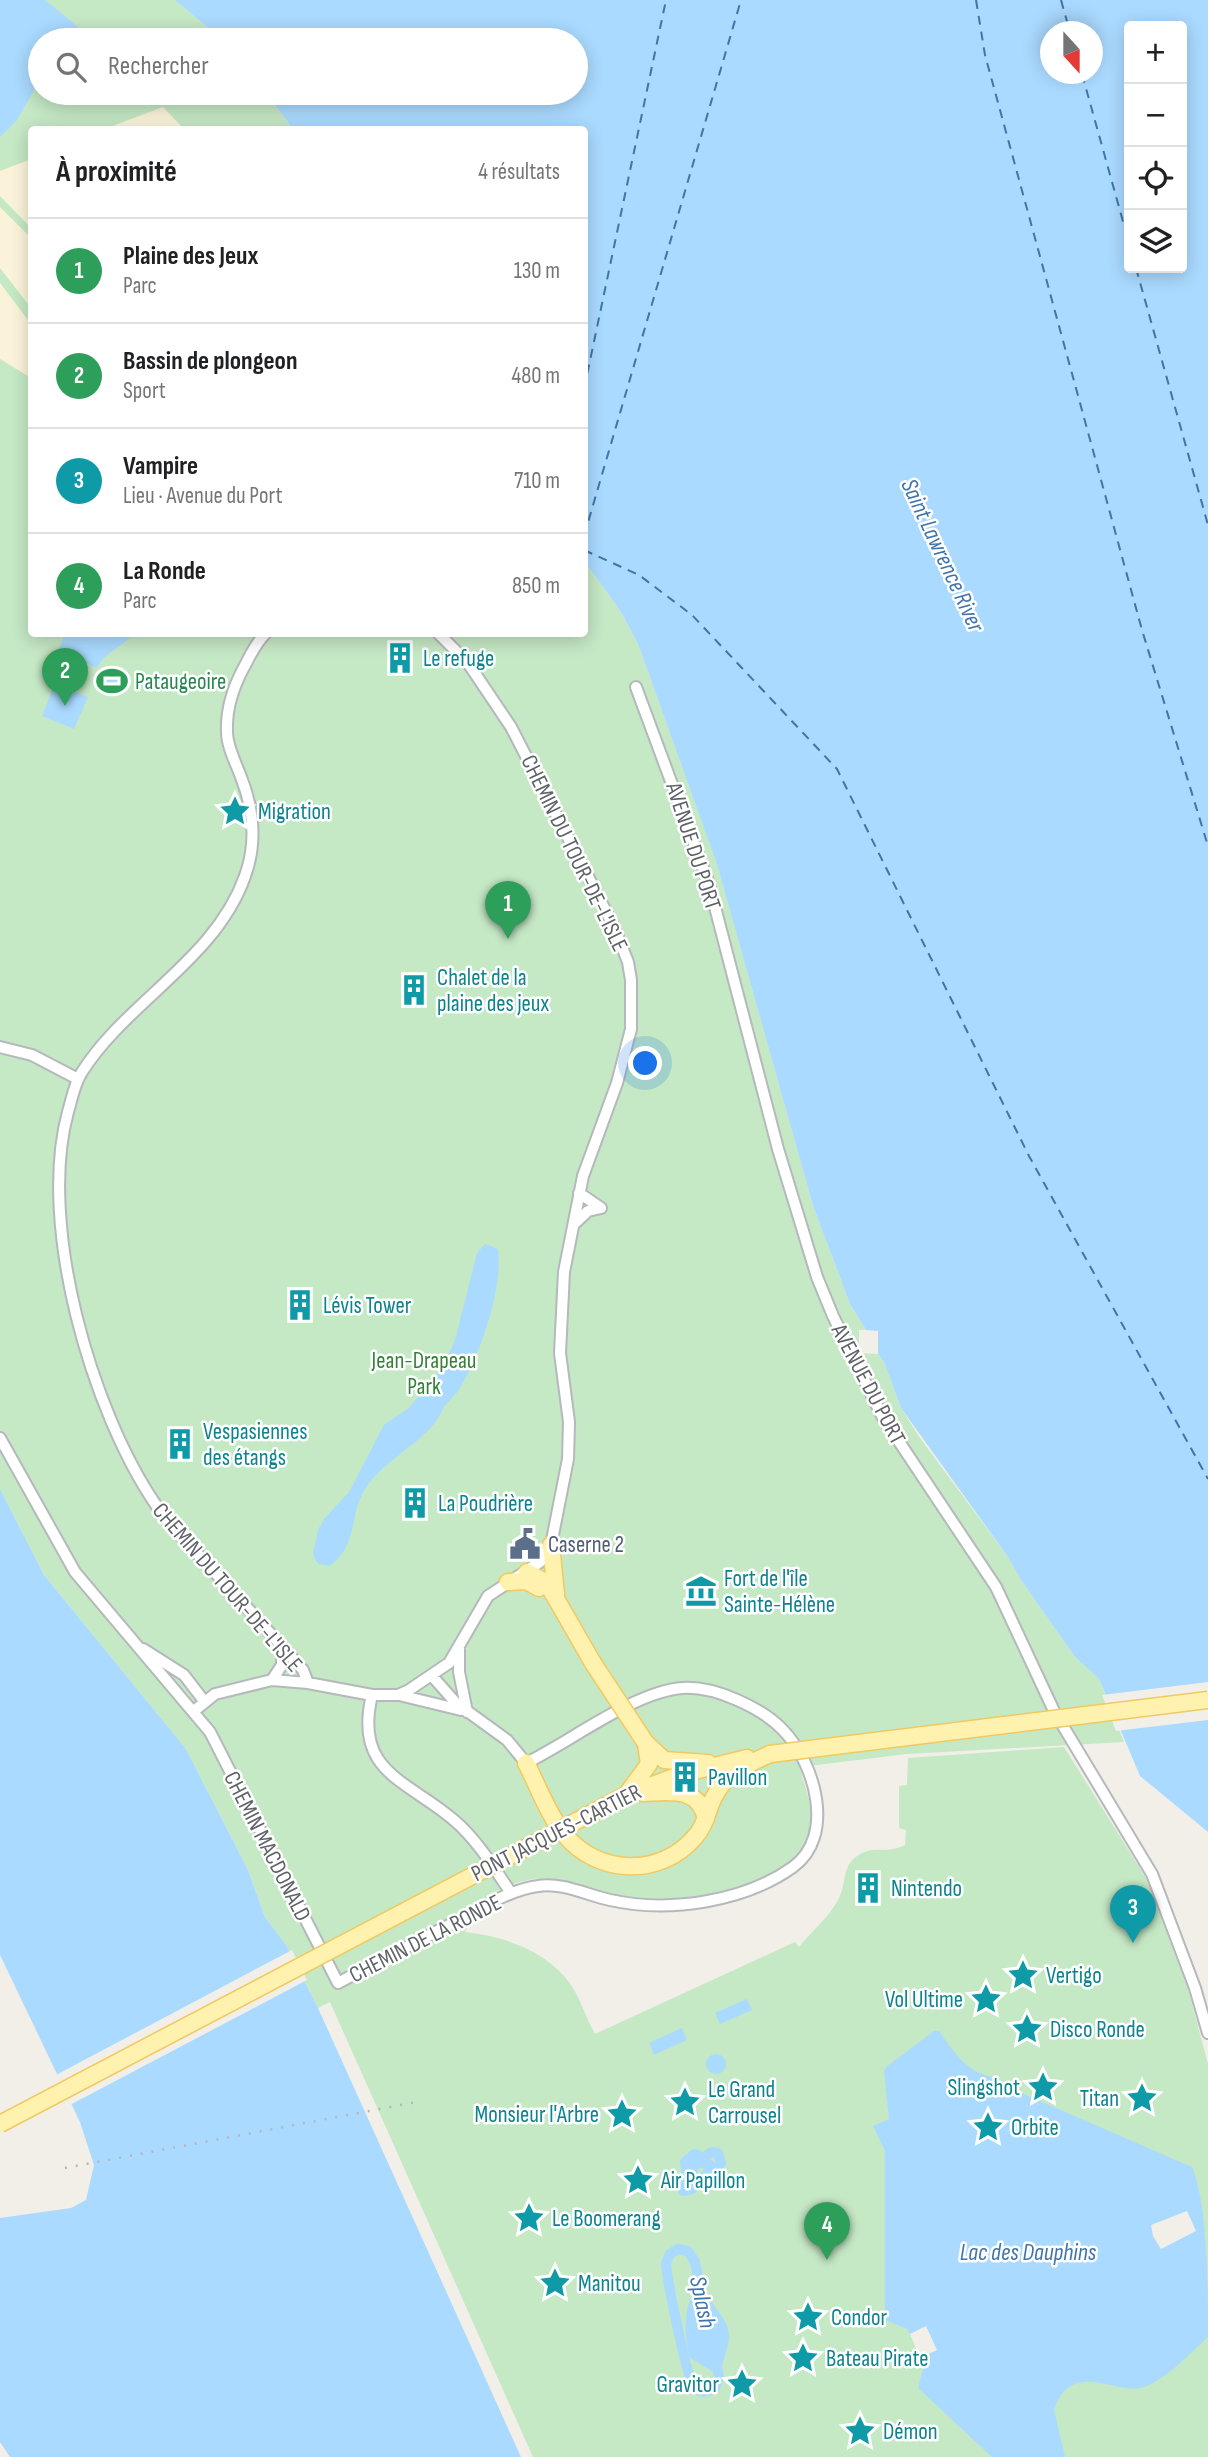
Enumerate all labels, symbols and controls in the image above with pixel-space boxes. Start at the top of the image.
north arrow [1040,21,1103,84]
map controls [1124,21,1187,273]
button: + [1124,21,1187,84]
search box [28,28,588,105]
icon: search [52,48,90,86]
text: Rechercher [108,51,209,82]
button: − [1124,84,1187,147]
button: locate [1124,147,1187,210]
text: À proximité [56,154,177,190]
text: 4 résultats [478,158,560,186]
button: layers [1124,210,1187,273]
text: Plaine des Jeux [123,241,258,272]
text: 1 [74,257,84,285]
text: 130 m [514,257,560,285]
text: Parc [123,272,157,300]
text: Bassin de plongeon [123,346,298,377]
text: 2 [74,362,84,390]
text: 480 m [512,362,560,390]
text: Sport [123,377,166,405]
text: Vampire [123,451,198,482]
text: 3 [74,467,84,495]
text: 710 m [514,467,560,495]
water label: Saint Lawrence River [894,474,991,637]
text: Lieu · Avenue du Port [123,482,282,510]
text: La Ronde [123,556,206,587]
text: 4 [74,572,84,600]
text: 850 m [512,572,560,600]
text: Parc [123,587,157,615]
building icon: Le refuge [383,641,417,675]
place label: Le refuge [423,645,494,673]
pin: 2 [42,648,88,706]
sports icon: Pataugeoire [95,664,129,698]
place label: Pataugeoire [135,668,226,696]
street label: CHEMIN DU TOUR-DE-L'ISLE [514,751,634,956]
street label: AVENUE DU PORT [659,778,727,914]
place icon: Migration [218,794,252,828]
place label: Migration [258,798,331,826]
pin: 1 [485,881,531,939]
place label: Chalet de la plaine des jeux [437,964,549,1018]
building icon: Chalet de la plaine des jeux [397,973,431,1007]
your location [628,1046,662,1080]
building icon: Lévis Tower [283,1288,317,1322]
place label: Lévis Tower [323,1292,412,1320]
street label: AVENUE DU PORT [824,1319,912,1449]
park label: Jean-Drapeau Park [371,1347,476,1401]
place label: Vespasiennes des étangs [203,1418,307,1472]
building icon: Vespasiennes des étangs [163,1427,197,1461]
building icon: La Poudrière [398,1486,432,1520]
place label: La Poudrière [438,1490,533,1518]
street label: CHEMIN DU TOUR-DE-L'ISLE [146,1497,308,1678]
public building icon: Caserne 2 [508,1527,542,1561]
place label: Caserne 2 [548,1531,624,1559]
place label: Fort de l'île Sainte-Hélène [724,1565,835,1619]
museum icon: Fort de l'île Sainte-Hélène [684,1574,718,1608]
building icon: Pavillon [668,1760,702,1794]
place label: Pavillon [708,1764,767,1792]
street label: CHEMIN MACDONALD [217,1767,317,1926]
street label: PONT JACQUES-CARTIER [467,1778,647,1888]
building icon: Nintendo [851,1871,885,1905]
place label: Nintendo [891,1875,962,1903]
pin: 3 [1110,1885,1156,1943]
street label: CHEMIN DE LA RONDE [345,1889,506,1989]
place icon: Vertigo [1006,1958,1040,1992]
place label: Vertigo [1046,1962,1102,1990]
place icon: Vol Ultime [969,1982,1003,2016]
place label: Vol Ultime [885,1986,963,2014]
place icon: Disco Ronde [1010,2012,1044,2046]
place label: Disco Ronde [1050,2016,1145,2044]
place icon: Slingshot [1026,2070,1060,2104]
place label: Slingshot [947,2074,1020,2102]
place label: Le Grand Carrousel [708,2076,781,2130]
place icon: Titan [1125,2081,1159,2115]
place icon: Le Grand Carrousel [668,2085,702,2119]
place label: Titan [1080,2085,1119,2113]
place icon: Monsieur l'Arbre [605,2097,639,2131]
place label: Monsieur l'Arbre [475,2101,599,2129]
place icon: Orbite [971,2110,1005,2144]
place label: Orbite [1011,2114,1059,2142]
place icon: Air Papillon [621,2163,655,2197]
place label: Air Papillon [660,2167,745,2195]
place icon: Le Boomerang [512,2201,546,2235]
pin: 4 [804,2202,850,2260]
place label: Le Boomerang [552,2205,661,2233]
water label: Lac des Dauphins [960,2238,1097,2267]
place icon: Manitou [538,2266,572,2300]
place label: Manitou [578,2270,641,2298]
water label: Splash [683,2273,722,2331]
place icon: Condor [791,2300,825,2334]
place label: Condor [831,2304,887,2332]
place icon: Bateau Pirate [786,2341,820,2375]
place label: Bateau Pirate [826,2345,929,2373]
place icon: Gravitor [725,2367,759,2401]
place label: Gravitor [656,2371,719,2399]
place icon: Démon [843,2414,877,2448]
place label: Démon [883,2418,938,2446]

